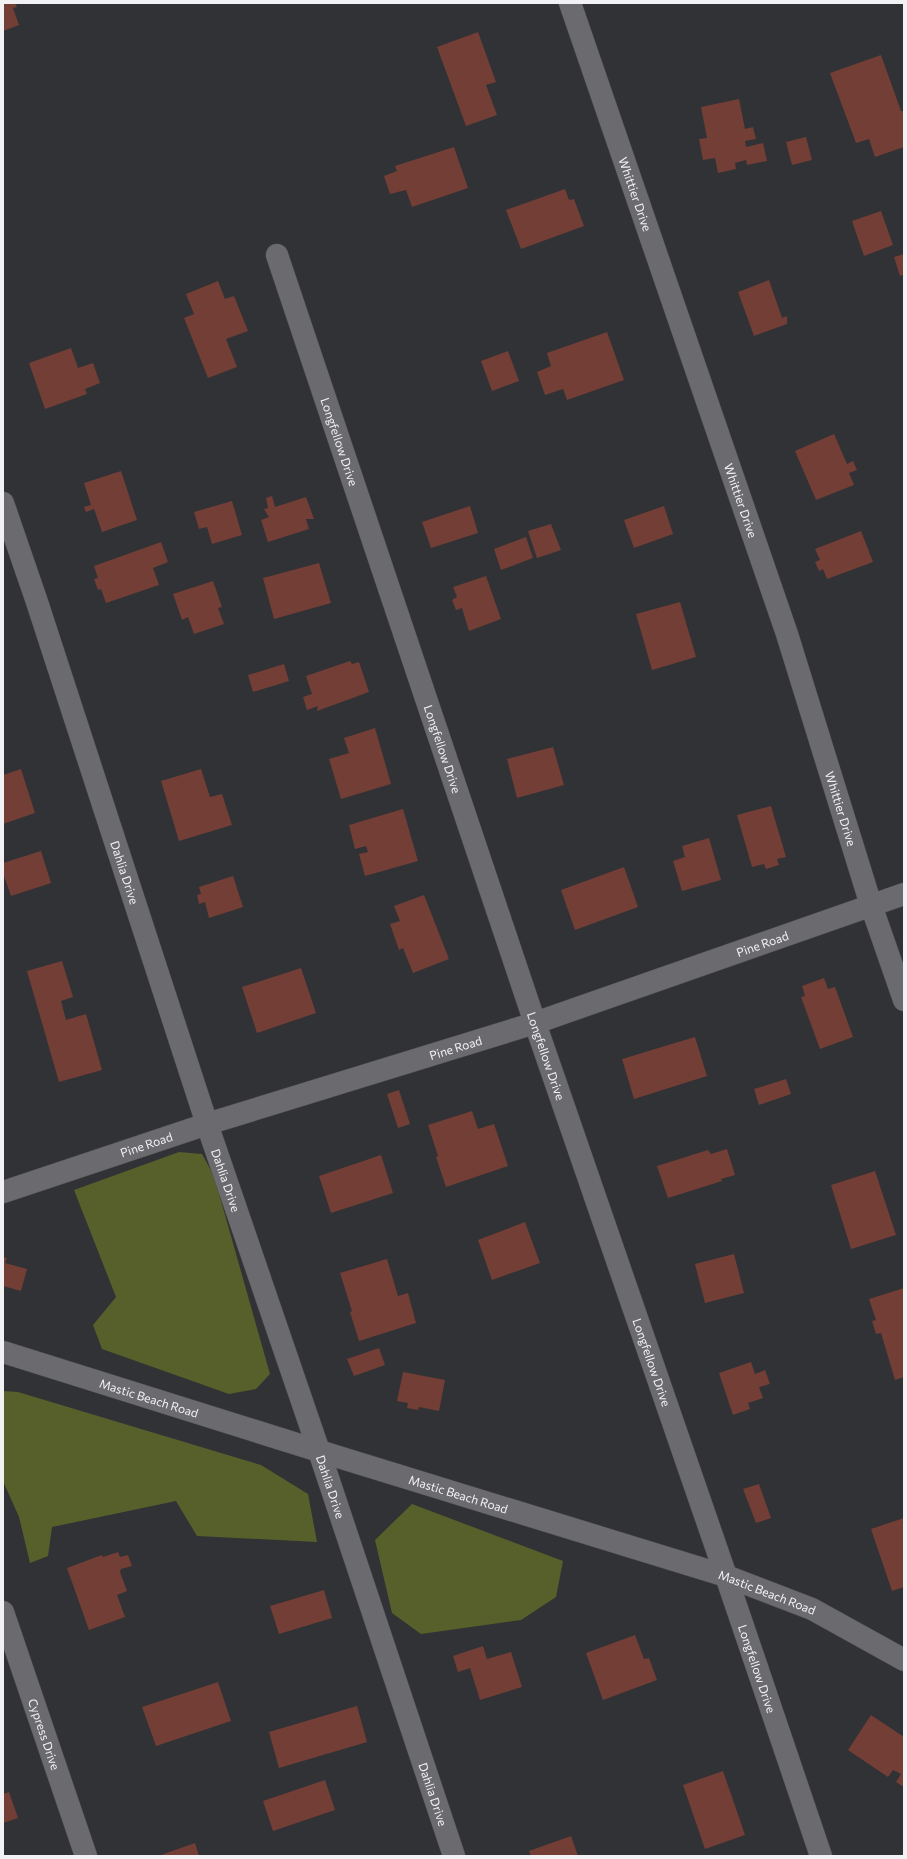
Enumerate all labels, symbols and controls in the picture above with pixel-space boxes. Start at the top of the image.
street label: Whittier Drive [616,155,655,233]
street label: Longfellow Drive [318,396,361,488]
street label: Whittier Drive [722,461,760,539]
street label: Longfellow Drive [422,703,464,795]
street label: Whittier Drive [823,769,859,848]
street label: Dahlia Drive [108,839,142,906]
street label: Pine Road [734,928,790,959]
street label: Longfellow Drive [525,1010,568,1102]
street label: Pine Road [427,1033,483,1062]
street label: Pine Road [118,1129,174,1159]
street label: Dahlia Drive [209,1147,244,1214]
street label: Longfellow Drive [630,1316,674,1408]
street label: Mastic Beach Road [98,1376,200,1420]
street label: Dahlia Drive [314,1453,348,1520]
street label: Mastic Beach Road [407,1472,510,1516]
street label: Mastic Beach Road [717,1567,818,1617]
street label: Longfellow Drive [736,1623,779,1715]
street label: Cypress Drive [26,1697,63,1772]
street label: Dahlia Drive [416,1761,450,1828]

